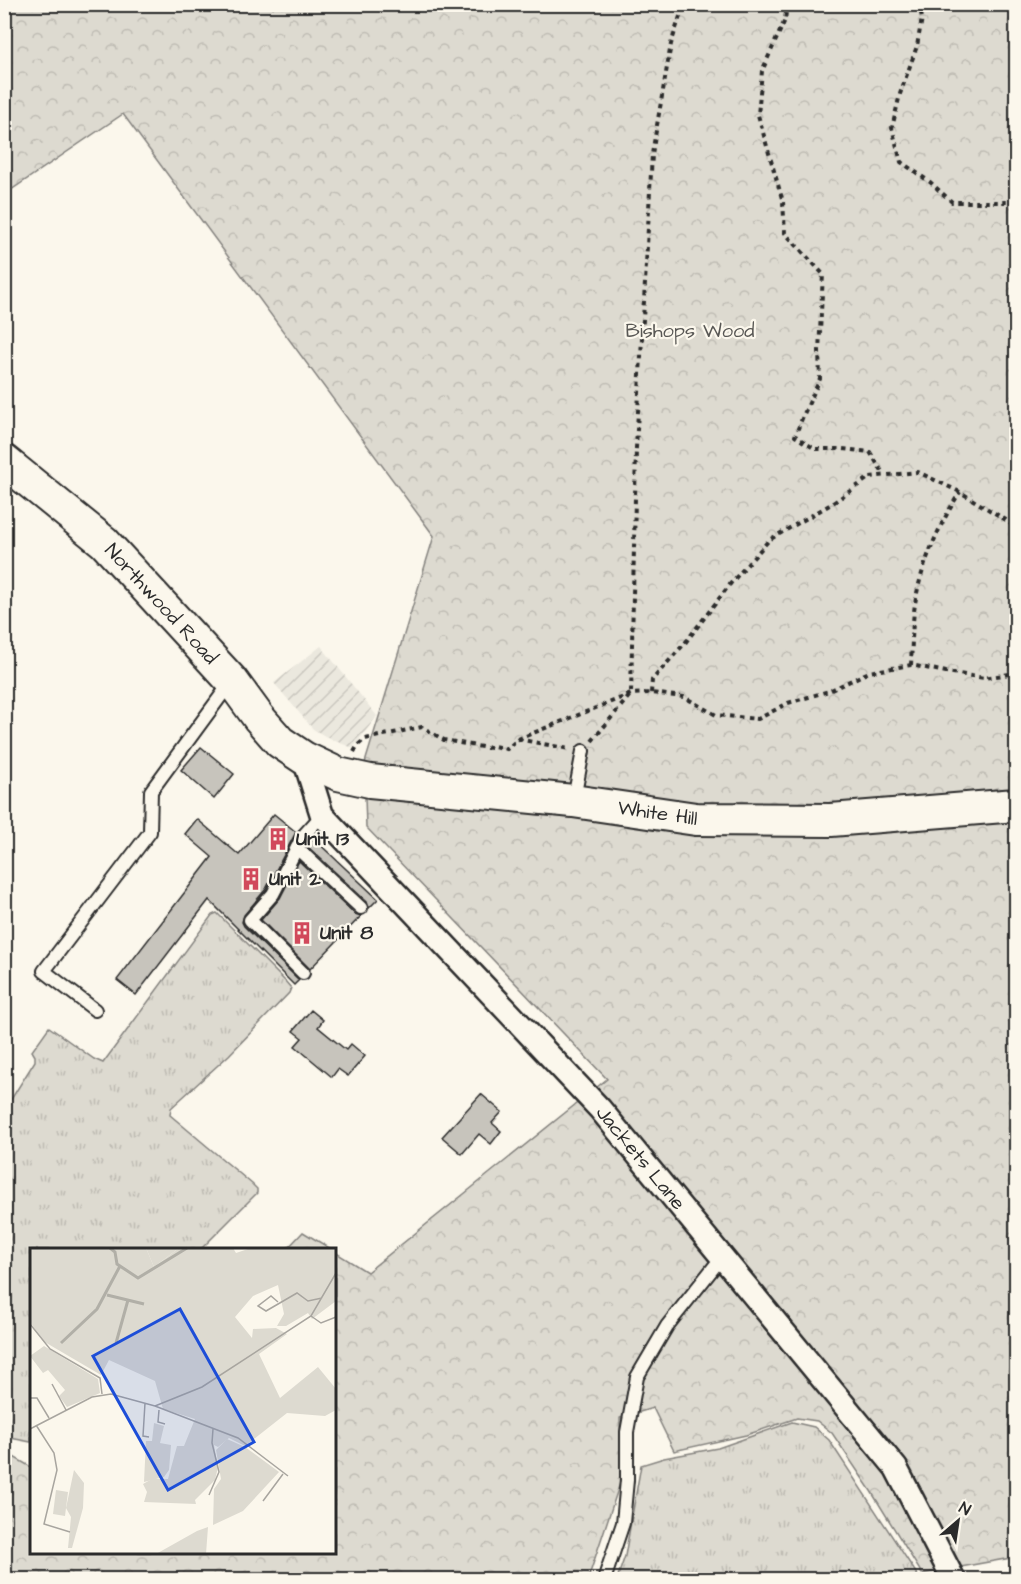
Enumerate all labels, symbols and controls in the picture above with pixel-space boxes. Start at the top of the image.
park label: Bishops Wood [625,317,755,345]
street label: Northwood Road [98,537,224,671]
street label: White Hill [616,794,699,833]
place label: Unit 13 [296,825,350,853]
building icon: Unit 13 [265,826,291,852]
place label: Unit 2 [269,865,321,893]
building icon: Unit 2 [238,866,264,892]
place label: Unit 8 [320,919,373,947]
building icon: Unit 8 [289,920,315,946]
street label: Jackets Lane [589,1100,692,1216]
inset map [30,1248,336,1554]
north arrow [928,1491,988,1551]
text: N [955,1497,975,1521]

